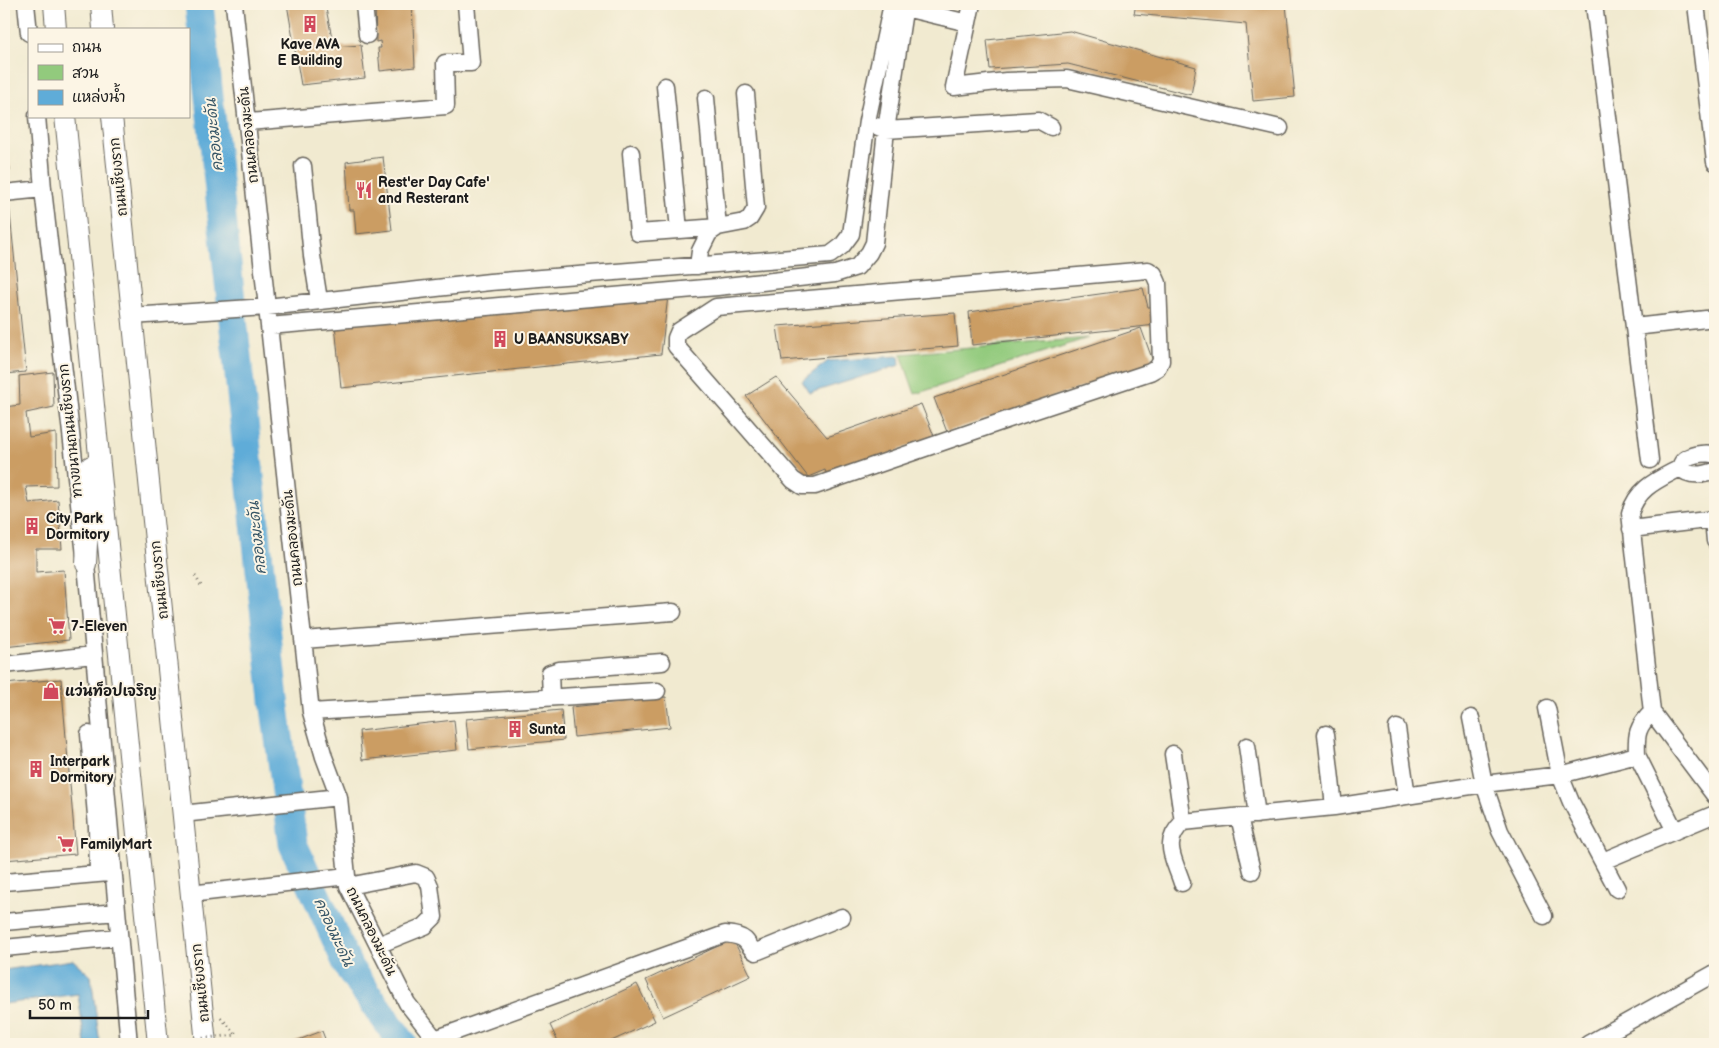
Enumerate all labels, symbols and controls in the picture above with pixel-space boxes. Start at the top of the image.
building icon: Kave AVA E Building [300,14,320,34]
legend [28,28,190,118]
place label: Kave AVA E Building [278,36,343,69]
text: ถนน [72,38,101,57]
text: สวน [72,64,99,83]
text: แหล่งน้ำ [72,83,126,107]
street label: ถนนคลองมะดัน [235,86,262,184]
water label: คลองมะดัน [201,97,228,172]
street label: ถนนเชียงราก [106,137,131,217]
place label: Rest'er Day Cafe' and Resterant [378,174,489,207]
restaurant icon: Rest'er Day Cafe' and Resterant [354,180,374,200]
building icon: U BAANSUKSABY [490,329,510,349]
place label: U BAANSUKSABY [514,331,629,348]
street label: ทางขนานถนนเชียงราก [55,363,86,499]
street label: ถนนคลองมะดัน [279,489,306,587]
water label: คลองมะดัน [244,500,271,575]
place label: City Park Dormitory [46,510,110,543]
building icon: City Park Dormitory [22,516,42,536]
street label: ถนนเชียงราก [147,540,172,620]
supermarket icon: 7-Eleven [47,616,67,636]
place label: 7-Eleven [71,618,128,635]
shop icon: แว่นท็อปเจริญ [41,681,61,701]
place label: แว่นท็อปเจริญ [65,681,157,700]
building icon: Sunta [505,719,525,739]
place label: Sunta [529,721,566,738]
place label: Interpark Dormitory [50,753,114,786]
building icon: Interpark Dormitory [26,759,46,779]
supermarket icon: FamilyMart [56,834,76,854]
place label: FamilyMart [80,836,152,853]
street label: ถนนคลองมะดัน [343,884,400,979]
water label: คลองมะดัน [309,895,358,970]
street label: ถนนเชียงราก [188,943,213,1023]
scale bar [30,988,148,1020]
text: 50 m [38,996,72,1015]

